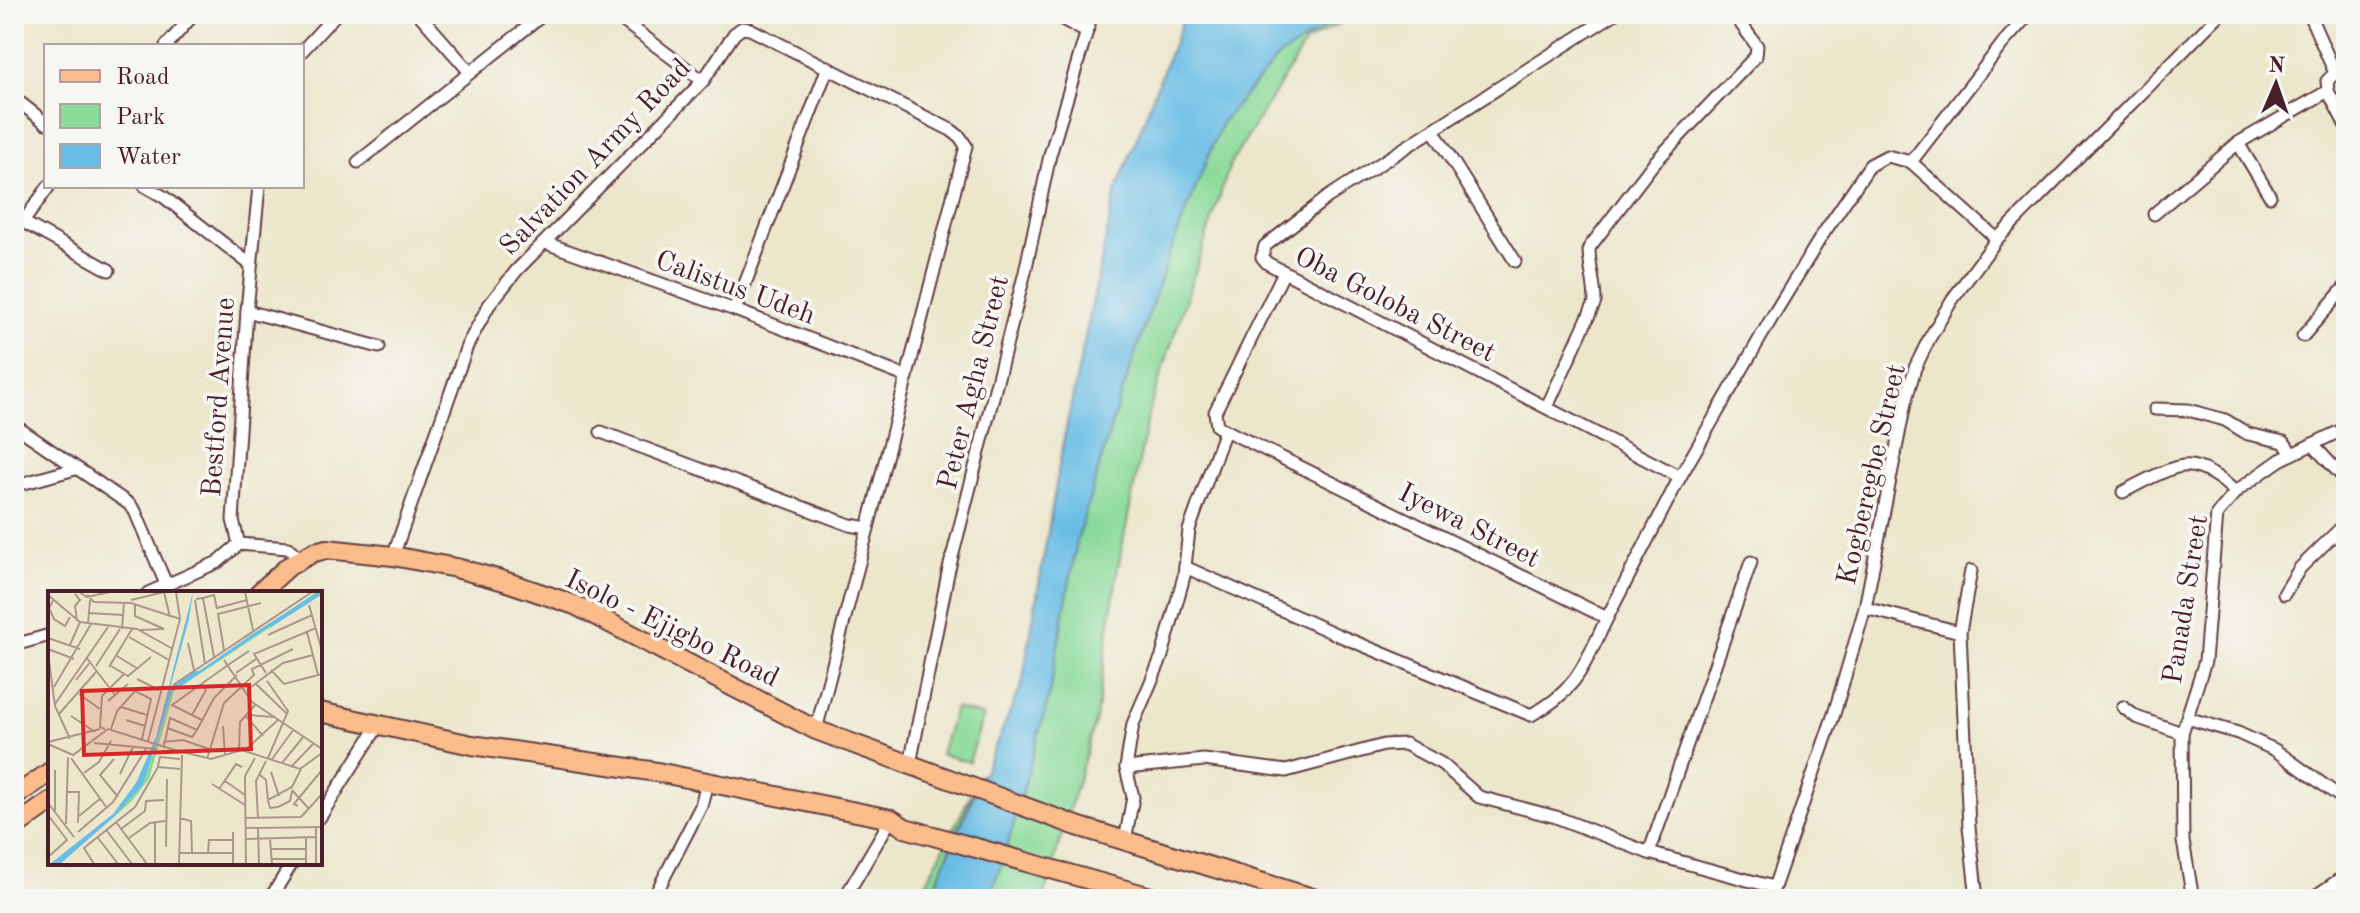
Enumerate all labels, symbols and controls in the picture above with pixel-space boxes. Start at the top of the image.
legend [44,44,304,188]
north arrow [2236,44,2316,124]
street label: Salvation Army Road [495,55,697,262]
text: N [2268,55,2286,77]
text: Road [116,66,169,90]
text: Park [116,106,165,130]
text: Water [116,146,181,170]
street label: Oba Goloba Street [1290,243,1500,368]
street label: Calistus Udeh [651,247,819,331]
street label: Peter Agha Street [935,273,1015,493]
street label: Bestford Avenue [199,296,241,498]
street label: Kogberegbe Street [1834,361,1912,588]
street label: Iyewa Street [1394,479,1544,574]
street label: Panada Street [2160,513,2214,686]
street label: Isolo - Ejigbo Road [560,566,783,694]
inset map [48,591,322,865]

